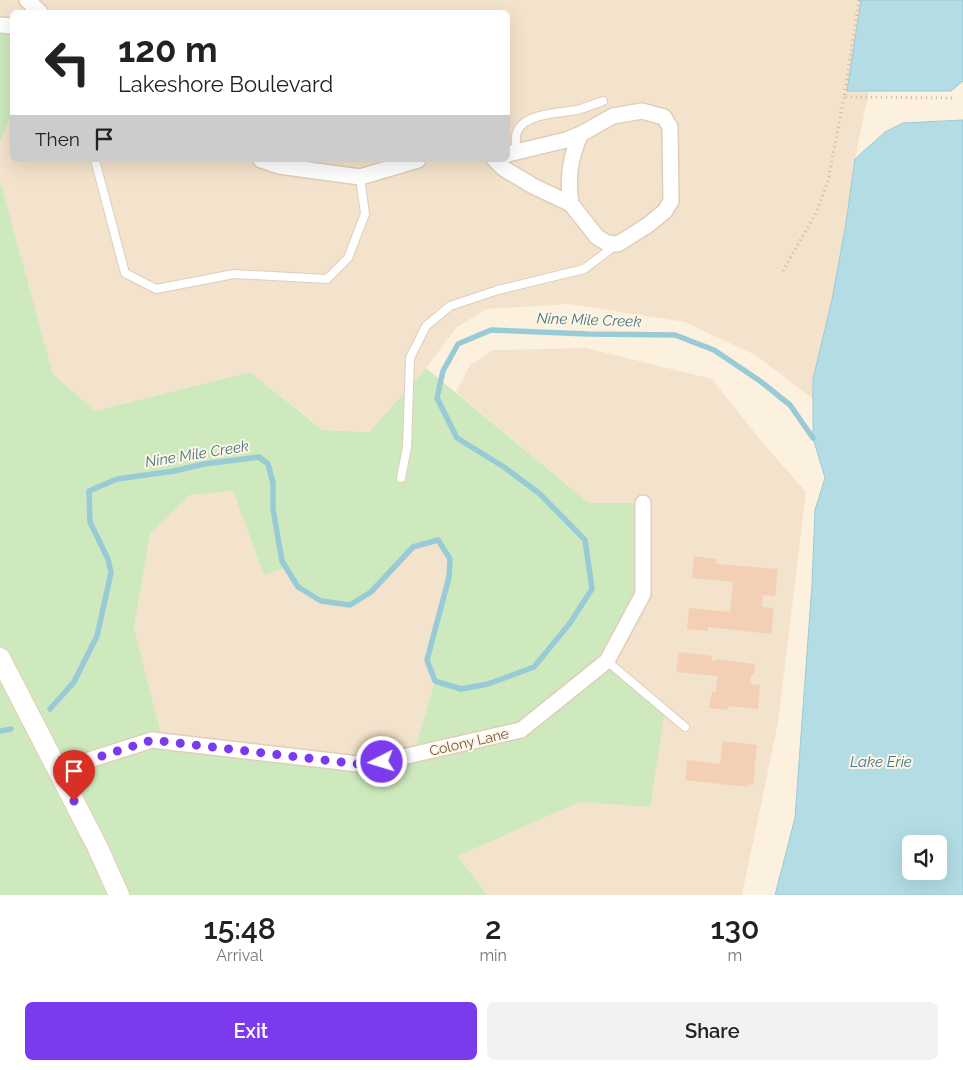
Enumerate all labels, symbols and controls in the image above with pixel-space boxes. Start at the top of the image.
text: 120 m [118,29,218,70]
icon: left [35,30,100,95]
text: Lakeshore Boulevard [118,71,333,97]
icon: arrive [90,125,118,153]
text: Then [35,128,80,150]
water label: Nine Mile Creek [536,309,642,331]
water label: Nine Mile Creek [144,437,250,471]
street label: Colony Lane [428,725,510,759]
position arrow [355,735,407,787]
pin [53,750,95,801]
water label: Lake Erie [850,753,912,771]
icon: arrive [60,757,88,785]
map controls [902,835,947,880]
button: sound [902,835,947,880]
text: 15:48 [204,911,276,946]
text: 2 [485,911,501,946]
text: 130 [710,911,759,946]
text: Arrival [216,946,263,965]
text: min [479,946,507,965]
text: m [728,946,742,965]
button: Exit [25,1002,477,1060]
button: Share [487,1002,938,1060]

